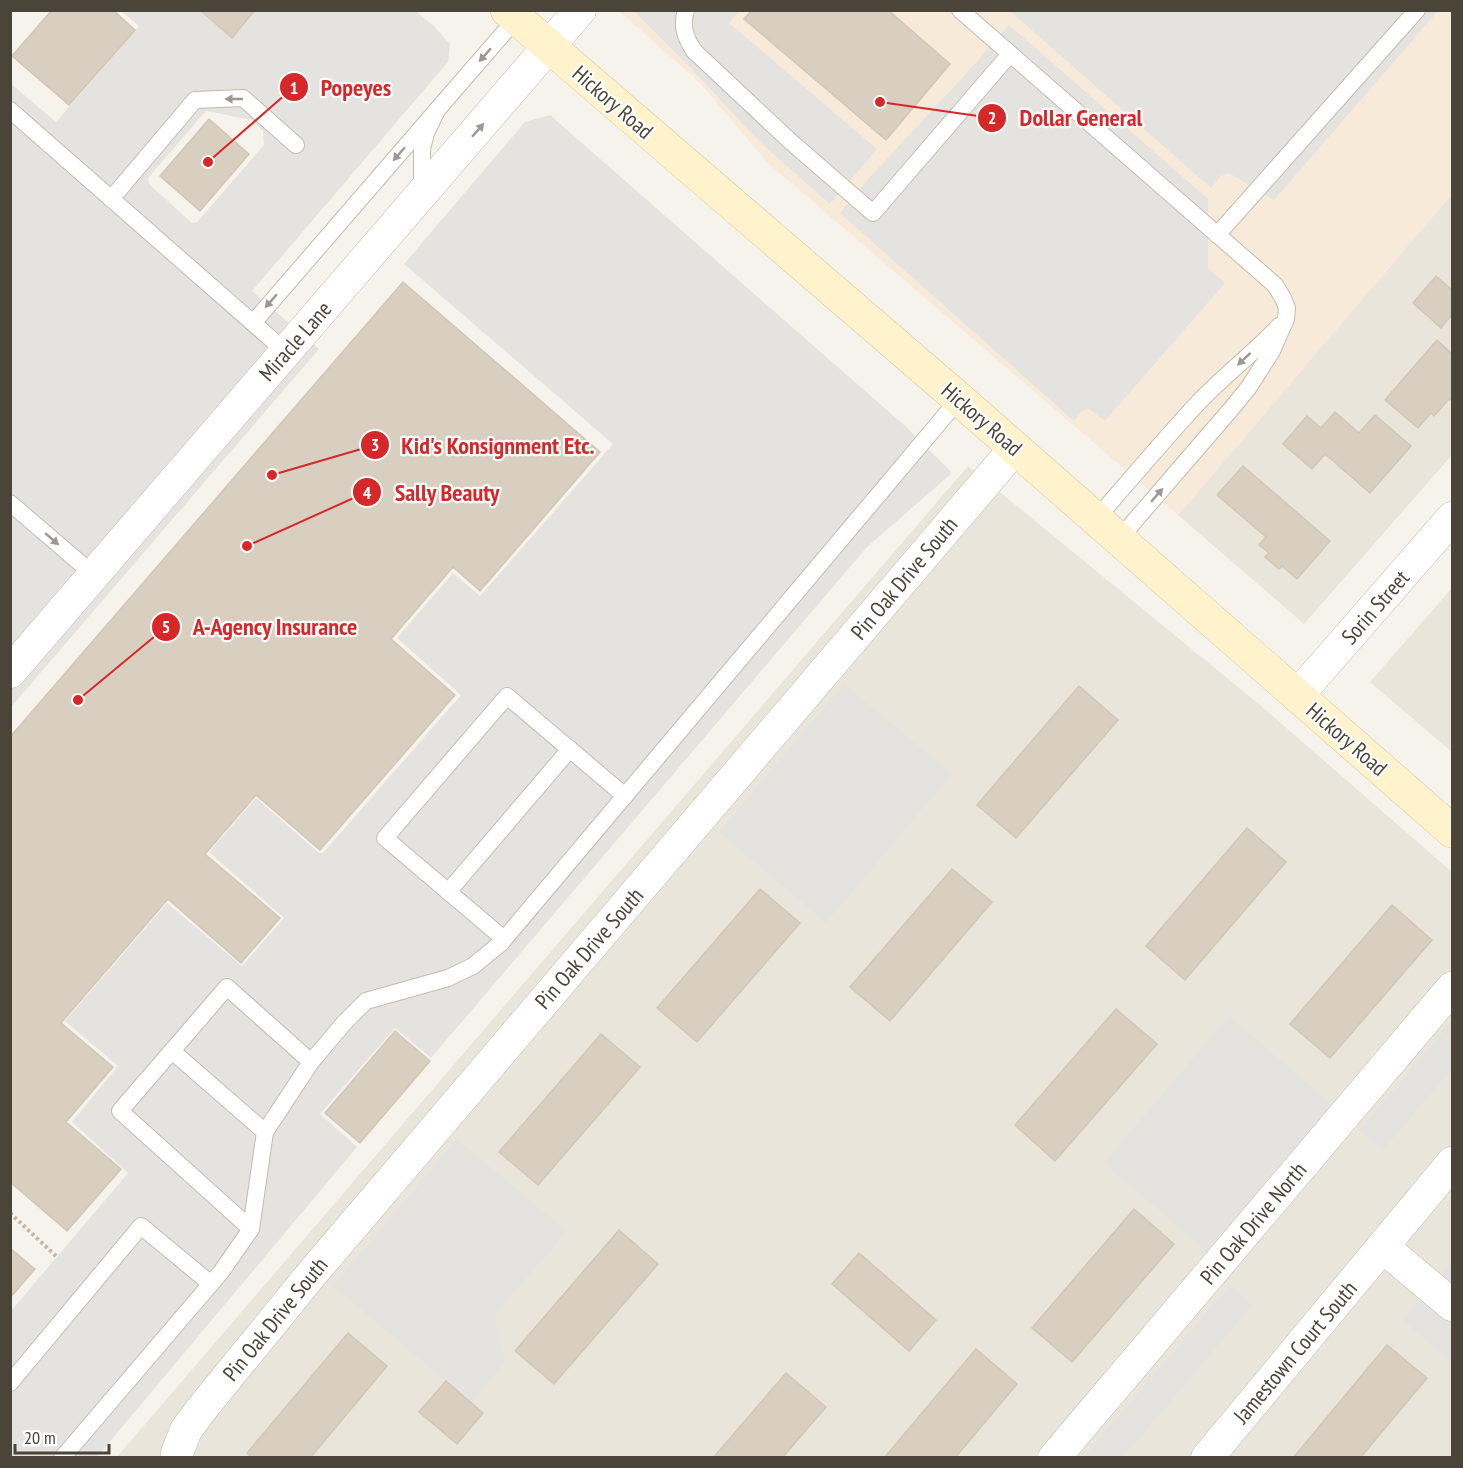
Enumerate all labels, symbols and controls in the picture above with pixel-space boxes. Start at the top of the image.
one-way arrow [479,47,492,62]
street label: Hickory Road [567,59,659,145]
callout: Popeyes [279,66,403,108]
text: Popeyes [321,72,391,103]
text: 1 [290,76,298,99]
one-way arrow [224,94,243,104]
callout: Dollar General [977,97,1154,139]
text: Dollar General [1020,102,1143,133]
text: 2 [988,106,996,129]
one-way arrow [471,123,484,138]
one-way arrow [393,146,406,161]
one-way arrow [265,293,278,308]
street label: Miracle Lane [253,295,337,387]
one-way arrow [1236,352,1251,366]
street label: Hickory Road [936,376,1028,462]
callout: Kid's Konsignment Etc. [360,424,607,466]
text: Kid's Konsignment Etc. [401,430,595,461]
text: 3 [371,433,379,456]
callout: Sally Beauty [352,471,512,513]
text: Sally Beauty [395,477,500,508]
text: 4 [363,481,372,504]
one-way arrow [1150,488,1163,503]
street label: Pin Oak Drive South [845,511,963,645]
one-way arrow [44,532,59,545]
street label: Sorin Street [1335,564,1415,650]
callout: A-Agency Insurance [151,606,370,648]
text: A-Agency Insurance [192,611,357,642]
text: 5 [162,615,170,638]
street label: Hickory Road [1301,696,1393,782]
street label: Pin Oak Drive South [529,882,649,1014]
street label: Pin Oak Drive North [1194,1156,1312,1290]
street label: Pin Oak Drive South [216,1251,334,1387]
street label: Jamestown Court South [1227,1275,1363,1430]
scale bar [15,1417,110,1455]
text: 20 m [24,1426,56,1449]

